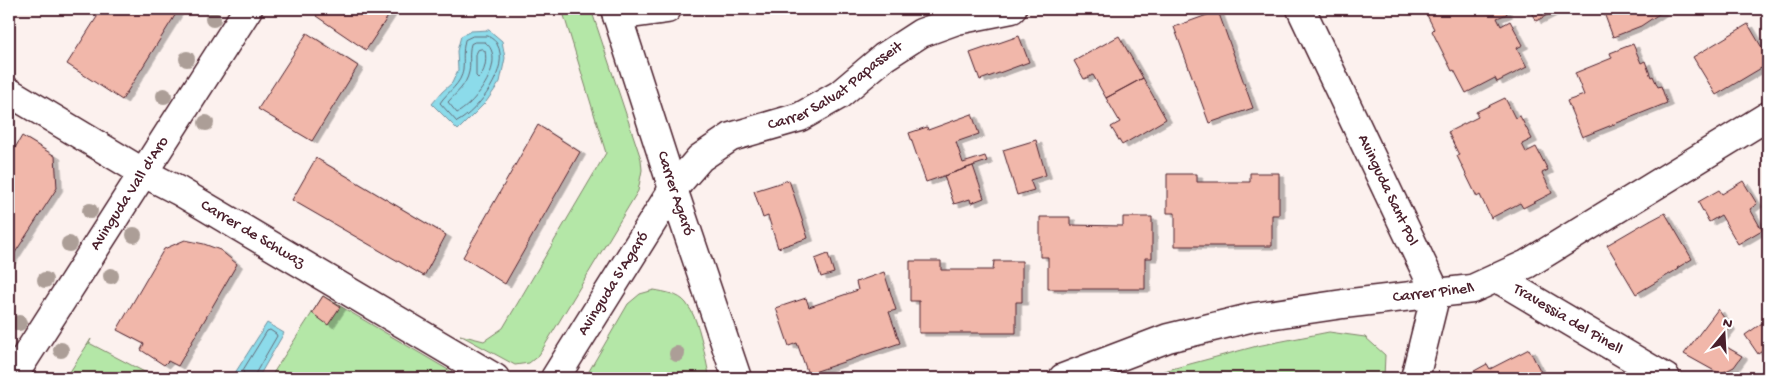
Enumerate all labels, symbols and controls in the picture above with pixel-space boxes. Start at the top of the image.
street label: Carrer Salvat Papasseit [766,37,908,135]
street label: Avinguda Sant Pol [1353,132,1422,249]
street label: Avinguda Vall d'Aro [86,133,174,254]
street label: Carrer Agaró [652,149,698,238]
street label: Carrer de Schwaz [197,196,309,273]
street label: Avinguda S'Agaró [574,228,653,339]
street label: Carrer Pinell [1392,279,1478,308]
street label: Travessia del Pinell [1508,279,1626,360]
north arrow [1700,310,1750,360]
text: N [1720,315,1734,334]

